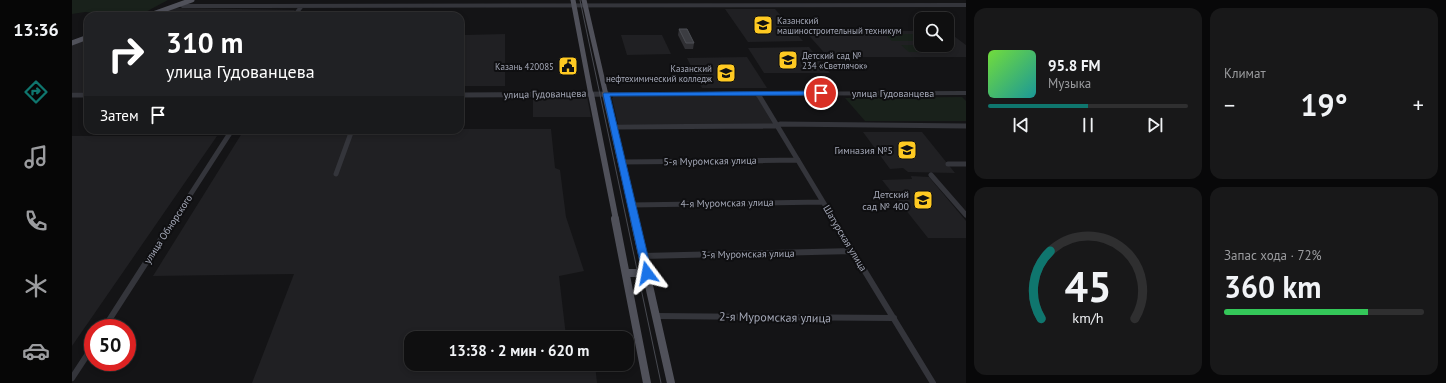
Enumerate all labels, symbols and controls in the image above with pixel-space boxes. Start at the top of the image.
map controls [914,12,954,52]
button: search [914,12,954,52]
school or university icon: Казанский машиностроительный техникум [752,14,774,36]
place label: Казанский машиностроительный техникум [777,15,902,36]
text: 13:36 [13,18,59,41]
text: 310 m [166,24,243,61]
icon: right [100,28,152,80]
school or university icon: Детский сад № 234 «Светлячок» [777,49,799,71]
place label: Детский сад № 234 «Светлячок» [802,50,868,71]
public building icon: Казань 420085 [557,55,579,77]
text: 95.8 FM [1048,56,1101,75]
text: улица Гудованцева [166,60,315,83]
place label: Казань 420085 [495,61,554,72]
school or university icon: Казанский нефтехимический колледж [715,62,737,84]
place label: Казанский нефтехимический колледж [606,63,712,84]
text: Климат [1224,65,1266,82]
text: Музыка [1048,75,1091,92]
pin [804,76,838,110]
icon: directions [22,78,50,106]
icon: arrive [810,82,832,104]
text: 19° [1300,85,1348,124]
street label: улица Гудованцева [504,87,586,101]
street label: улица Гудованцева [852,87,934,100]
text: − [1224,91,1235,119]
text: + [1413,91,1424,119]
icon: arrive [147,104,169,126]
text: Затем [100,106,139,125]
icon: previous [1010,114,1032,136]
icon: pause [1077,114,1099,136]
icon: next [1144,114,1166,136]
school or university icon: Гимназия №5 [896,139,918,161]
icon: music [22,143,50,171]
place label: Гимназия №5 [834,144,893,157]
street label: 5-я Муромская улица [663,154,757,168]
place label: Детский сад № 400 [862,188,910,213]
school or university icon: Детский сад № 400 [912,189,934,211]
street label: улица Обнорского [141,192,195,266]
street label: 4-я Муромская улица [680,196,774,210]
street label: Шатурская улица [820,203,870,273]
icon: phone [22,207,50,235]
street label: 3-я Муромская улица [701,247,795,261]
text: Запас хода · 72% [1224,247,1322,264]
position arrow [626,252,668,294]
text: 45 [1064,260,1112,313]
text: 360 km [1224,267,1322,306]
icon: climate [22,272,50,300]
text: km/h [1072,307,1104,326]
street label: 2-я Муромская улица [719,309,831,325]
speed limit sign: 50 [84,319,136,371]
icon: car [22,337,50,365]
text: 13:38 · 2 мин · 620 m [449,341,589,360]

